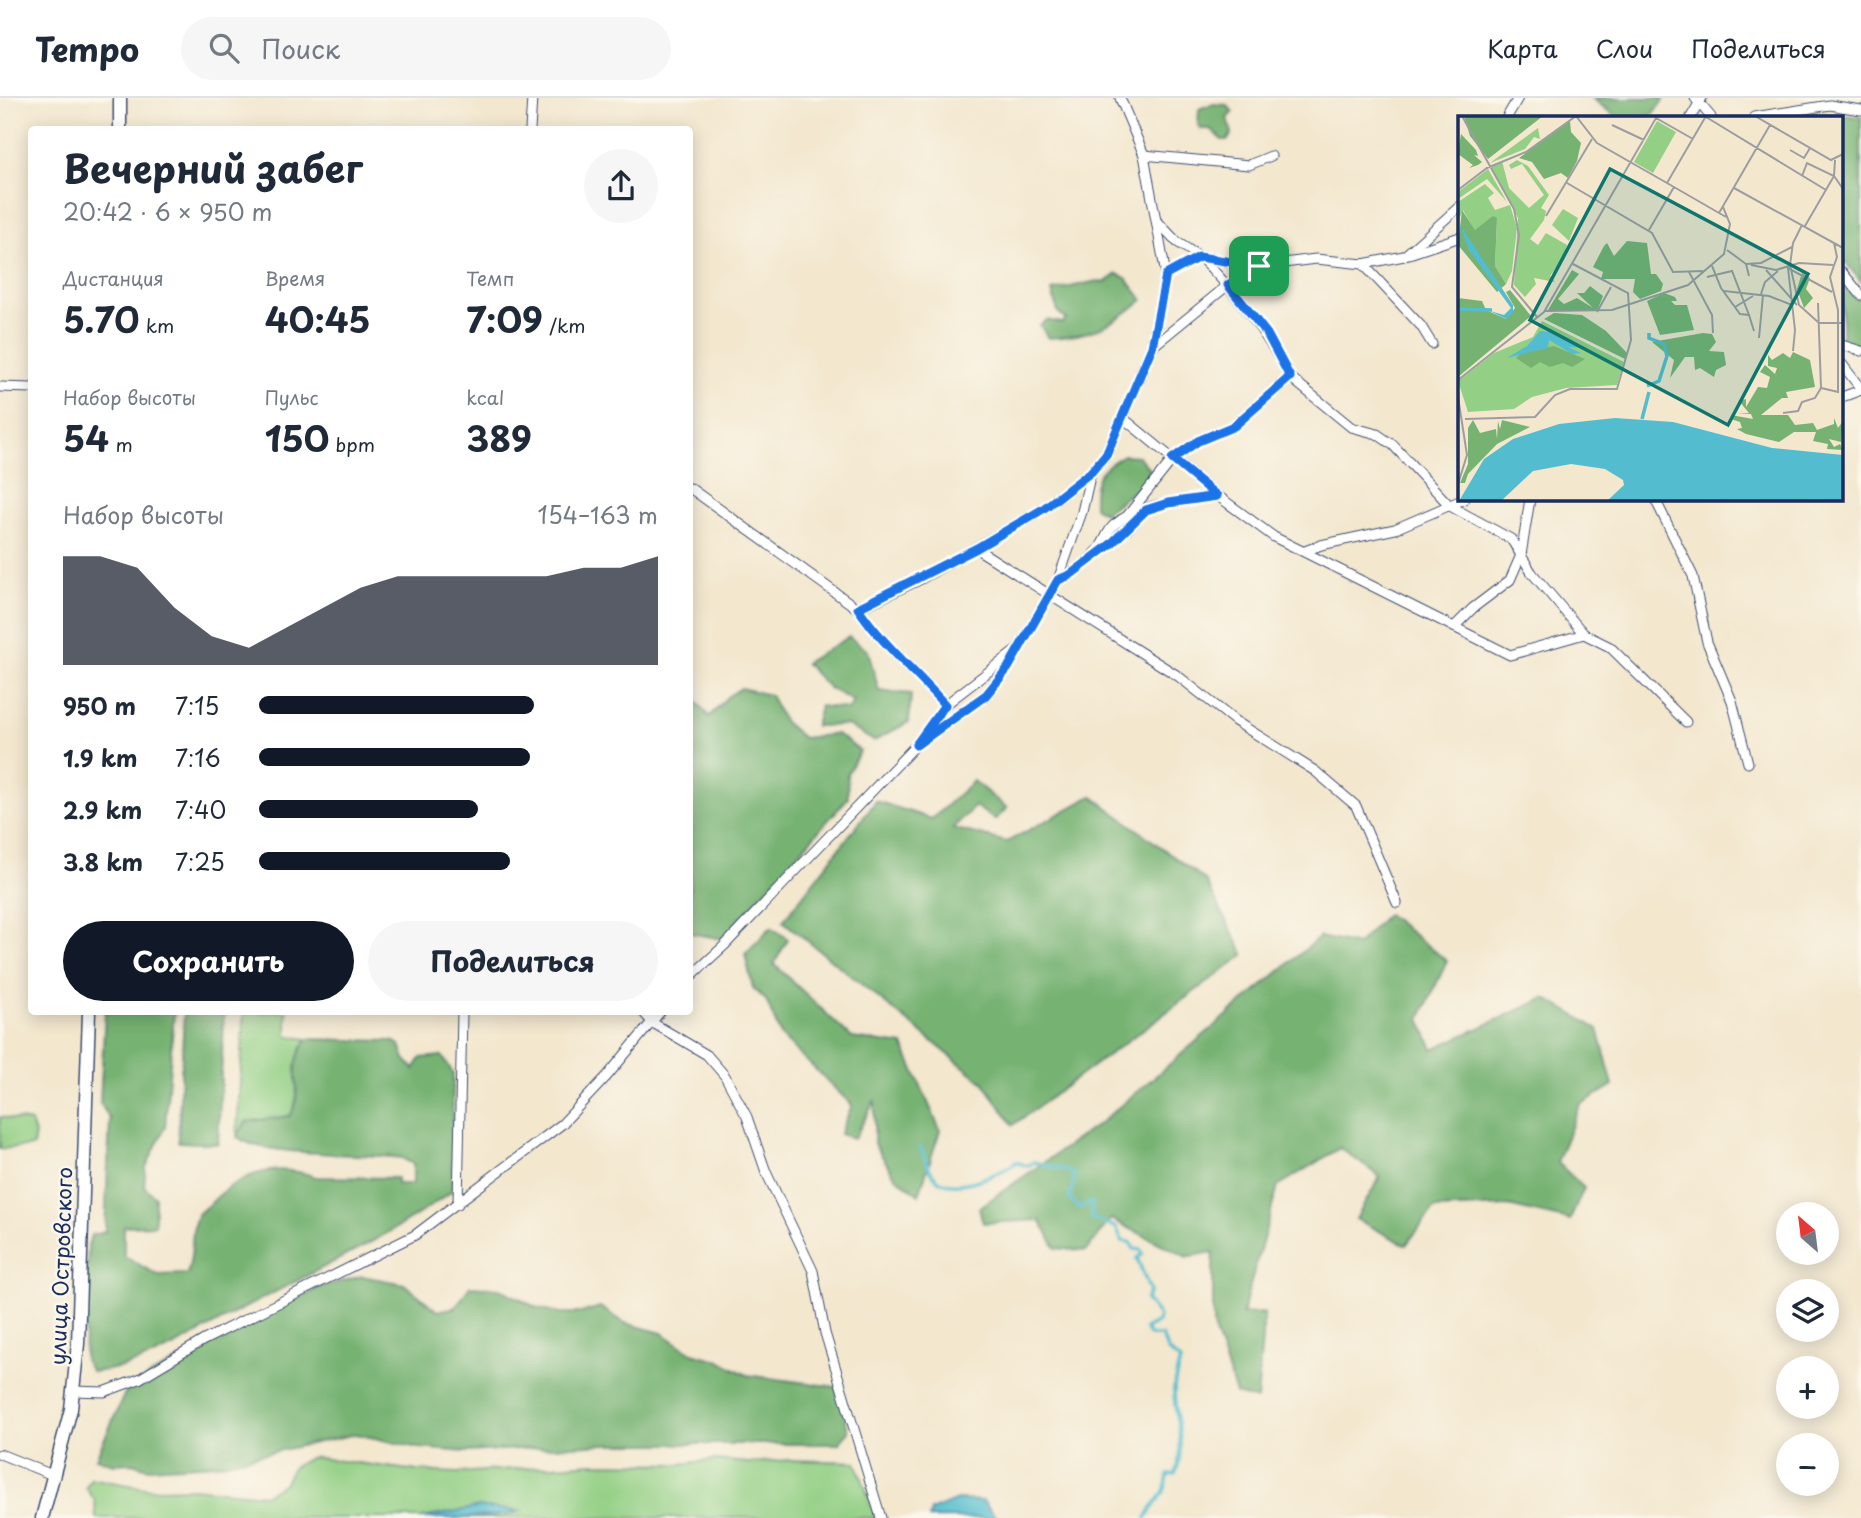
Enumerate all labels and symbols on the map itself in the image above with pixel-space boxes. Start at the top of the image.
inset map [1458,116,1843,500]
pin [1229,236,1289,296]
street label: улица Островского [41,1166,79,1366]
north arrow [1776,1202,1839,1265]

